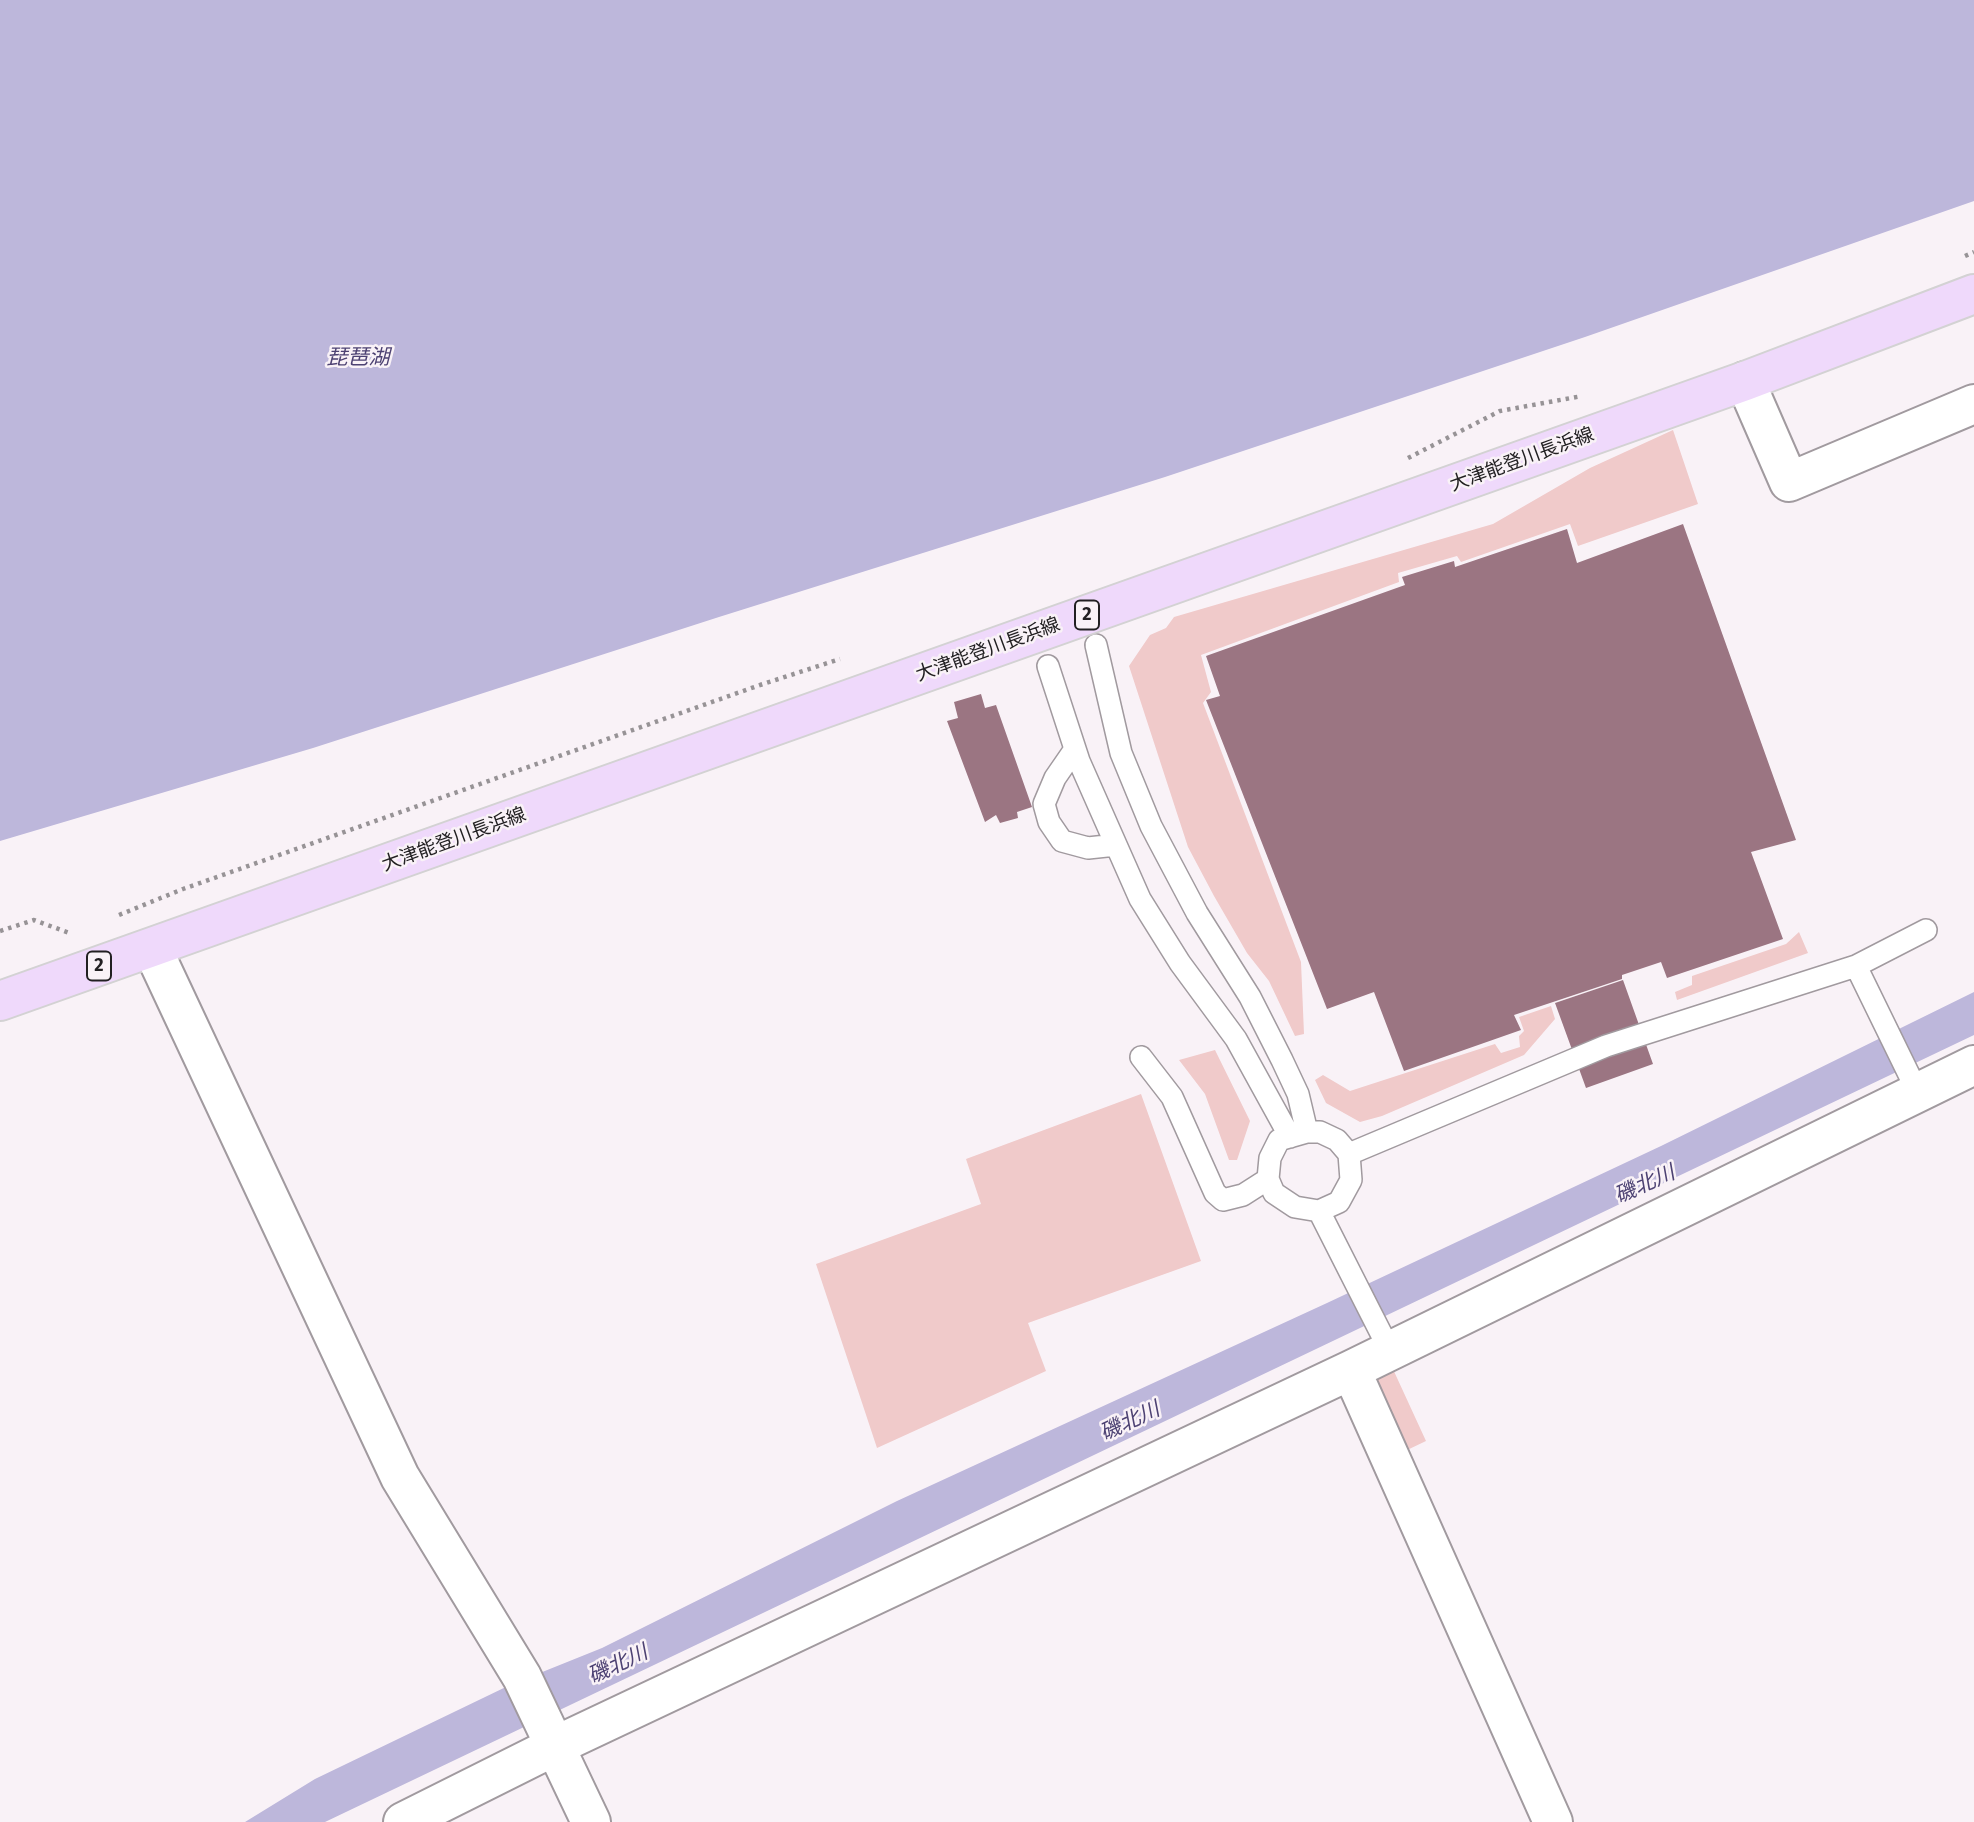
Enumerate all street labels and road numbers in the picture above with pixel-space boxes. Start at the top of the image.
street label: 大津能登川長浜線 [1447,423,1597,497]
road number: 2 [1075,600,1099,630]
street label: 大津能登川長浜線 [913,613,1063,687]
street label: 大津能登川長浜線 [379,803,529,877]
road number: 2 [87,951,111,981]

